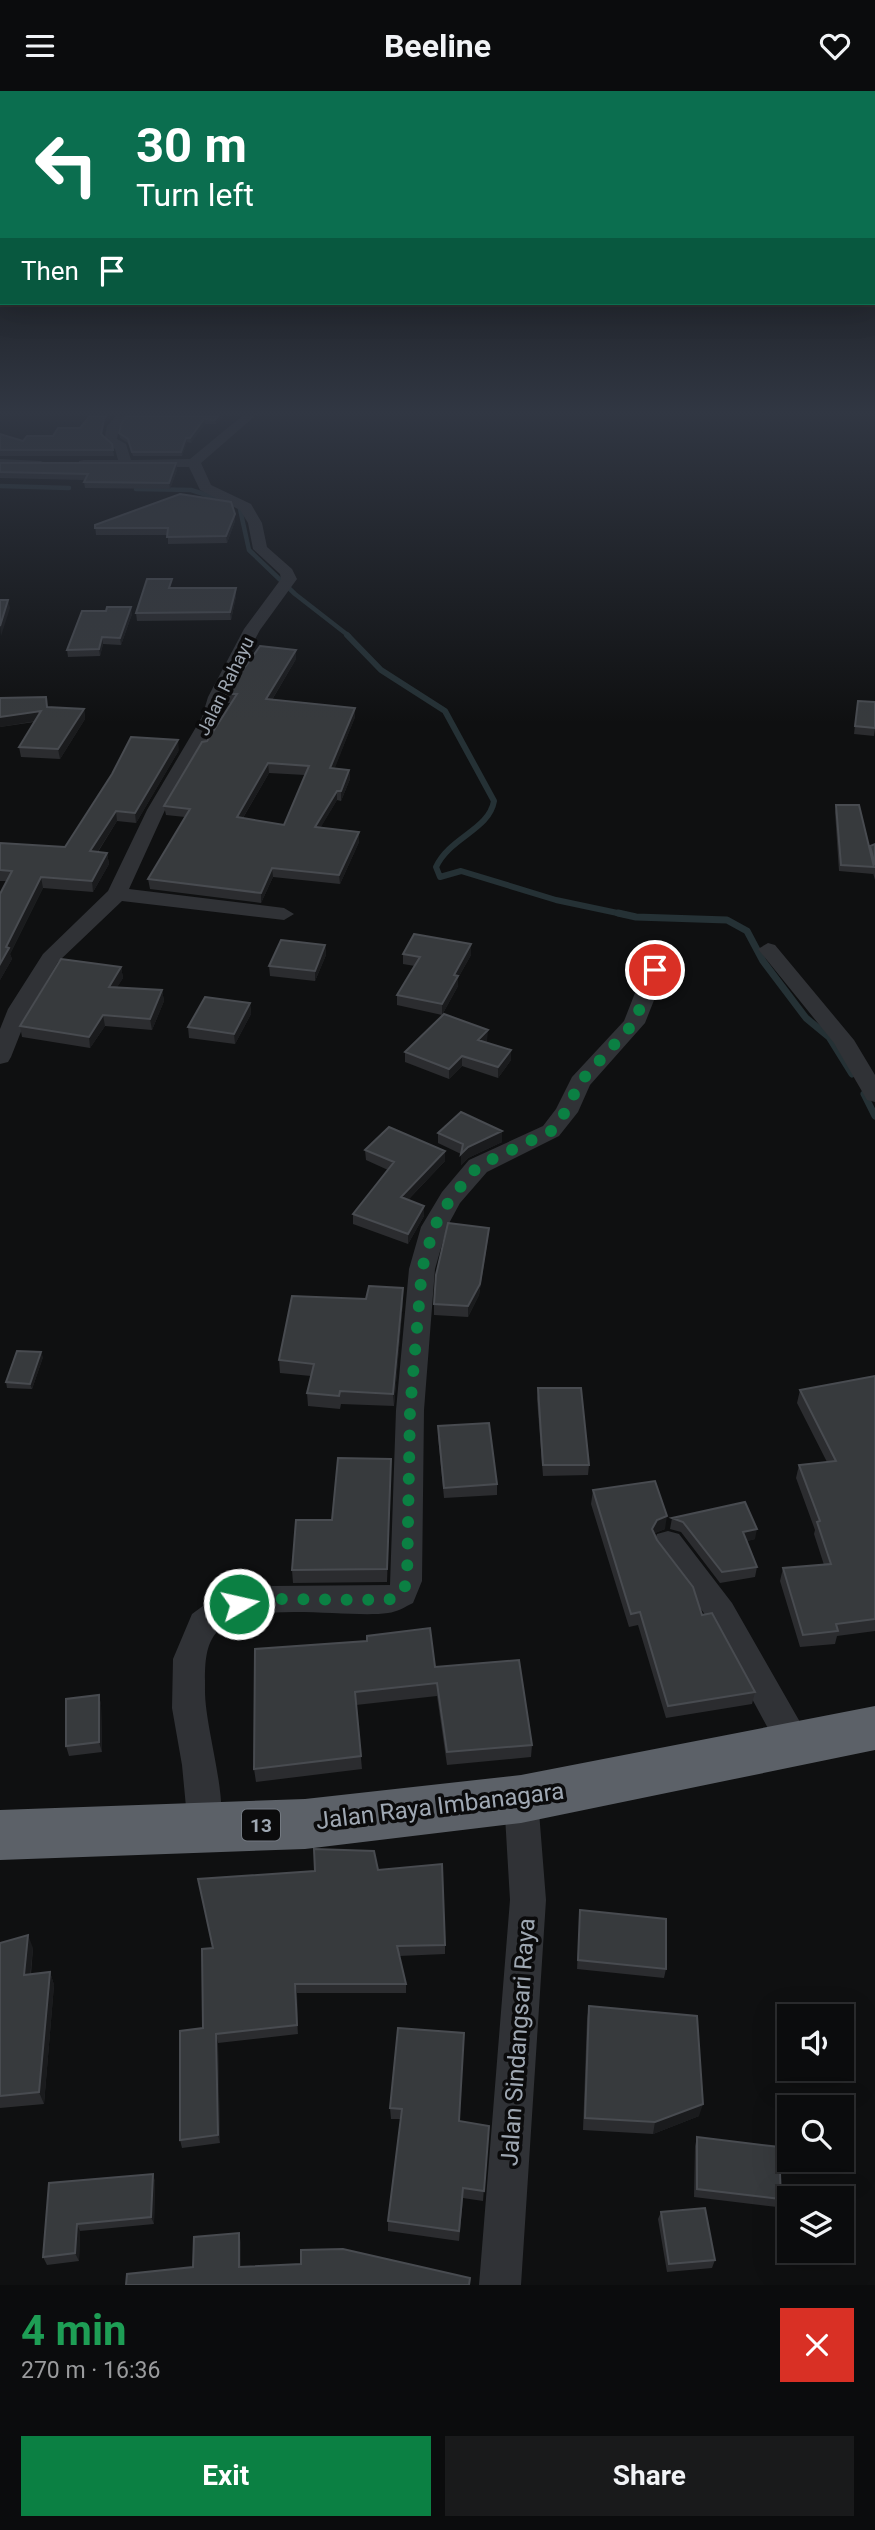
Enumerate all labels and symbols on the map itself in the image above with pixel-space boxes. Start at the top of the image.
street label: Jalan Rahayu [192,633,258,739]
pin [625,940,685,1000]
position arrow [202,1567,276,1641]
street label: Jalan Raya Imbanagara [314,1777,566,1835]
road number: 13 [242,1809,280,1841]
street label: Jalan Sindangsari Raya [495,1917,541,2167]

